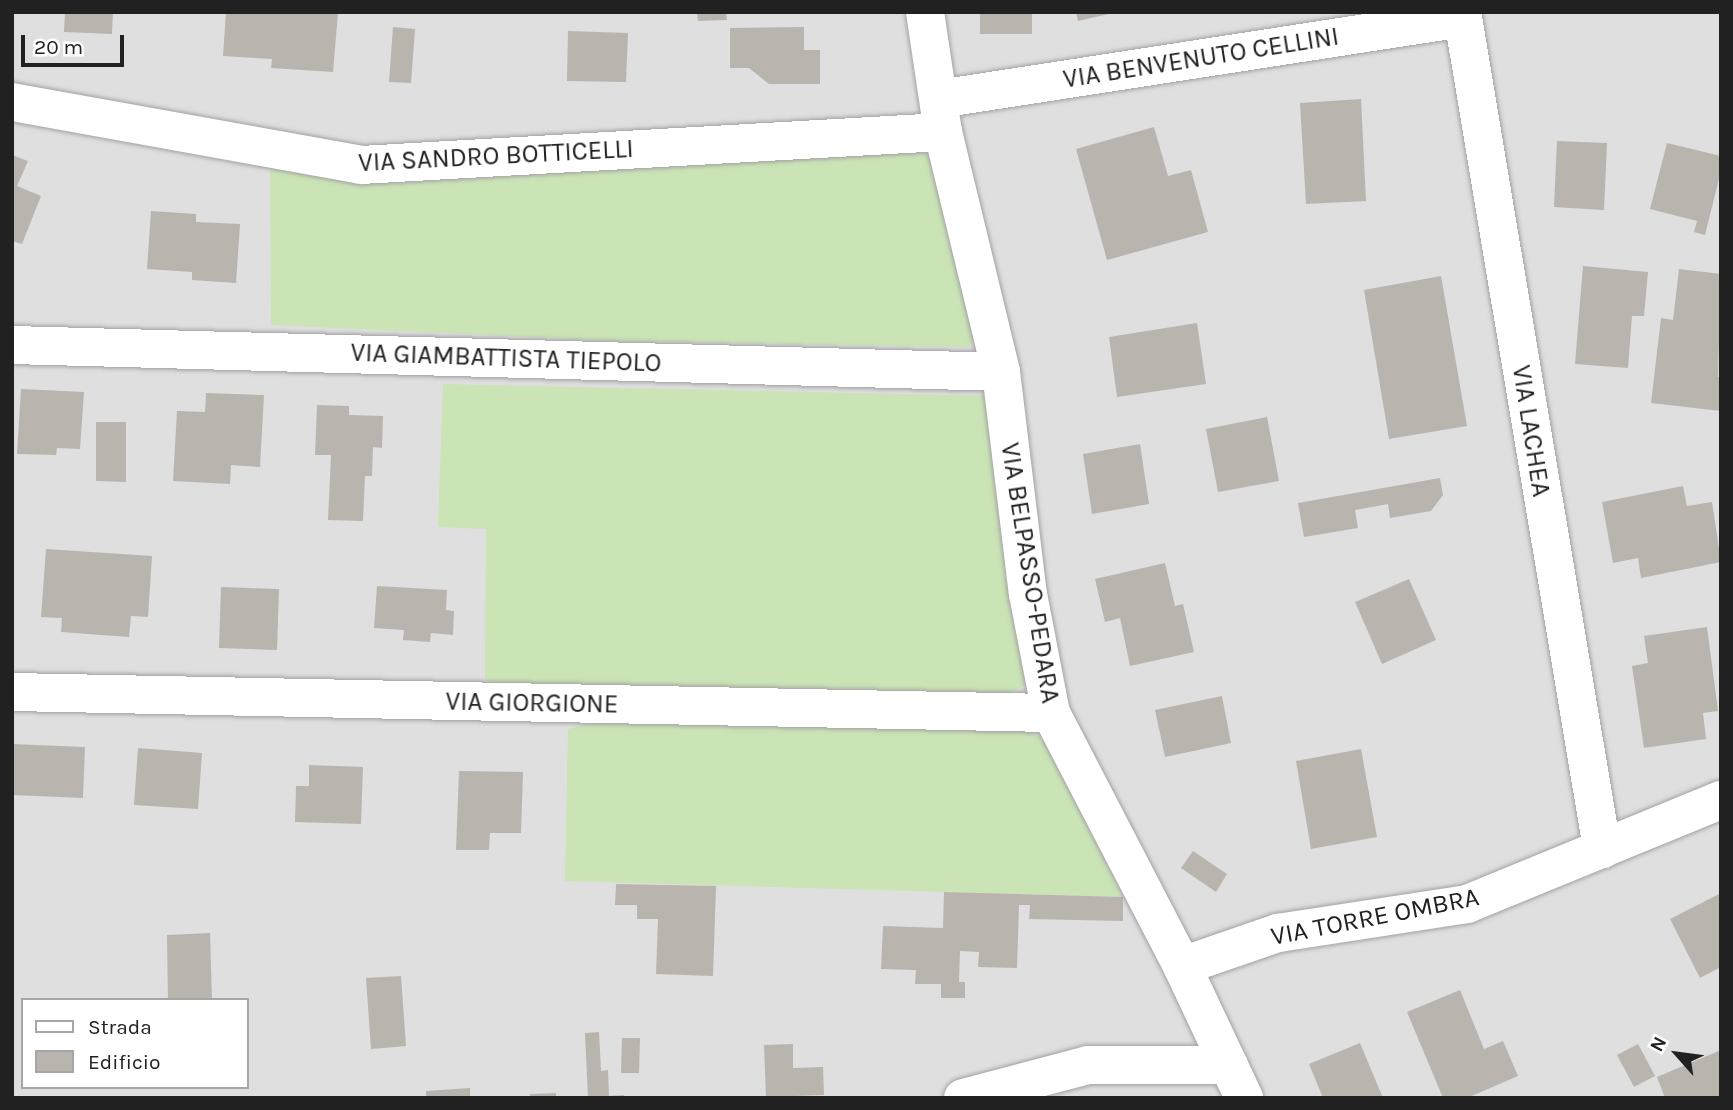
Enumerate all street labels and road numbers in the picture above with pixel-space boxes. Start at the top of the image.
street label: VIA BENVENUTO CELLINI [1061,21,1341,95]
street label: VIA SANDRO BOTTICELLI [357,133,635,179]
street label: VIA GIAMBATTISTA TIEPOLO [350,337,662,379]
street label: VIA LACHEA [1505,363,1557,499]
street label: VIA BELPASSO-PEDARA [994,440,1066,706]
street label: VIA GIORGIONE [445,686,619,720]
street label: VIA TORRE OMBRA [1268,882,1482,952]

